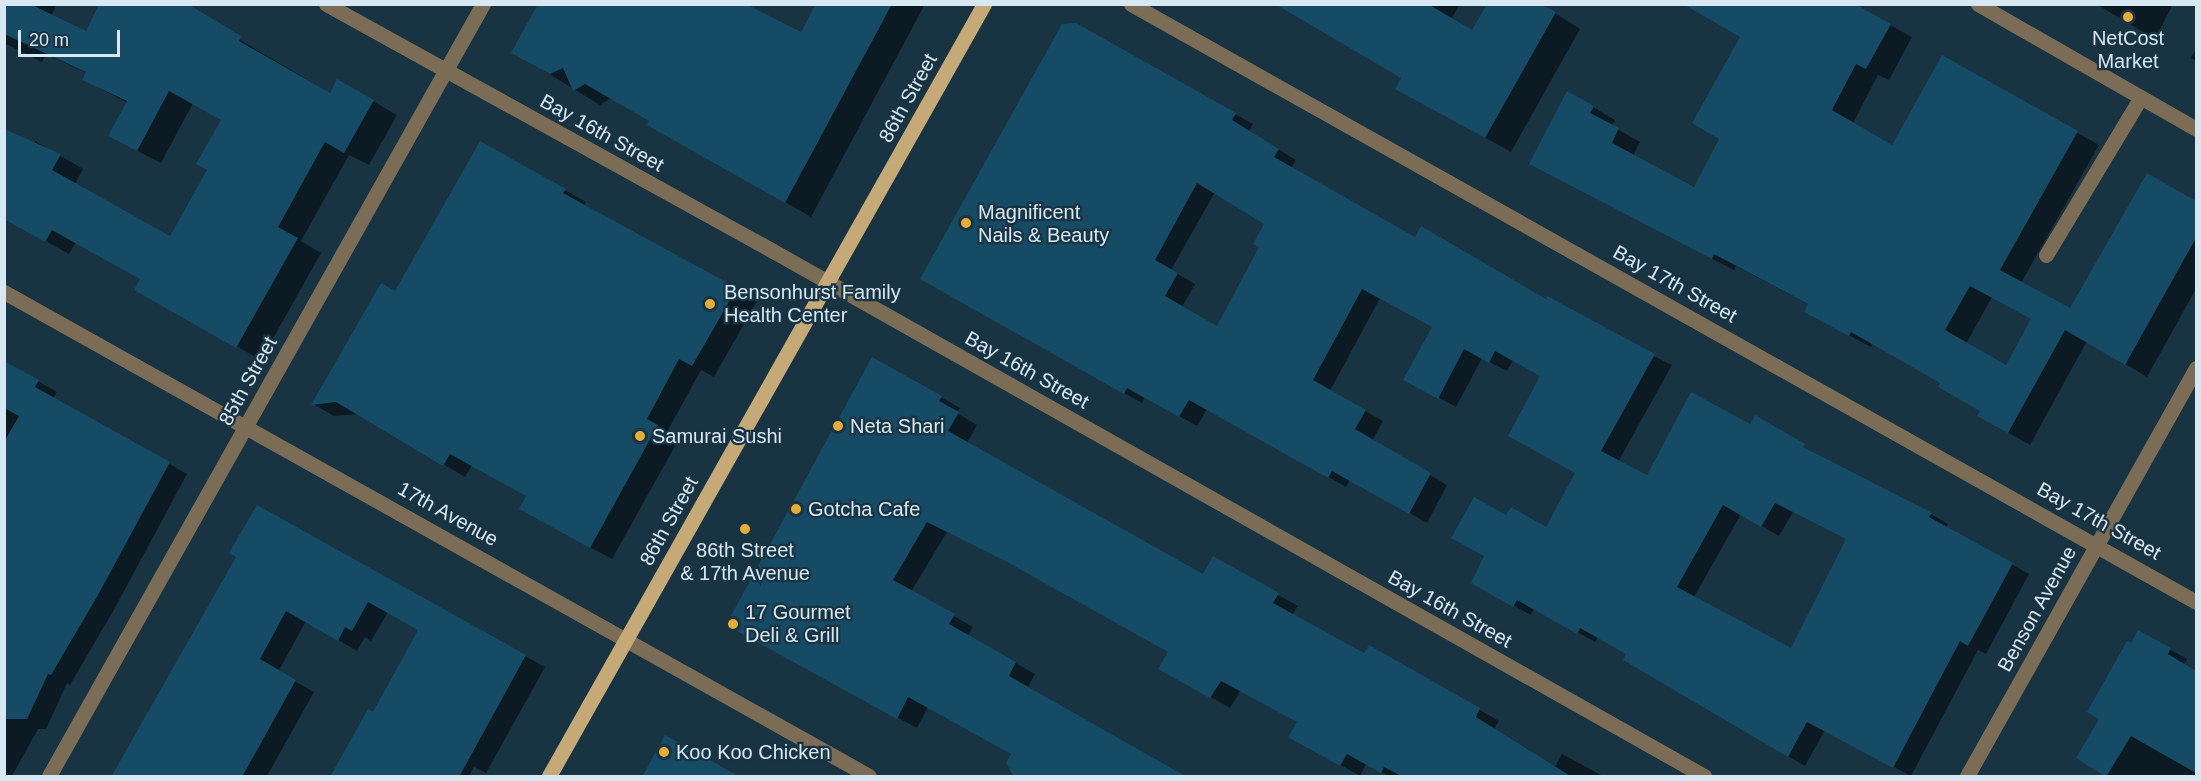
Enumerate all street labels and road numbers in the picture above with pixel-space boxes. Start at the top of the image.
street label: 86th Street [874,49,942,147]
street label: Bay 16th Street [536,89,668,177]
street label: Bay 17th Street [1609,240,1741,328]
street label: Bay 16th Street [961,326,1093,414]
street label: 85th Street [214,332,282,430]
street label: 86th Street [635,472,703,570]
street label: 17th Avenue [393,476,503,552]
street label: Bay 17th Street [2033,477,2165,565]
street label: Benson Avenue [1992,542,2082,676]
street label: Bay 16th Street [1384,565,1516,653]

